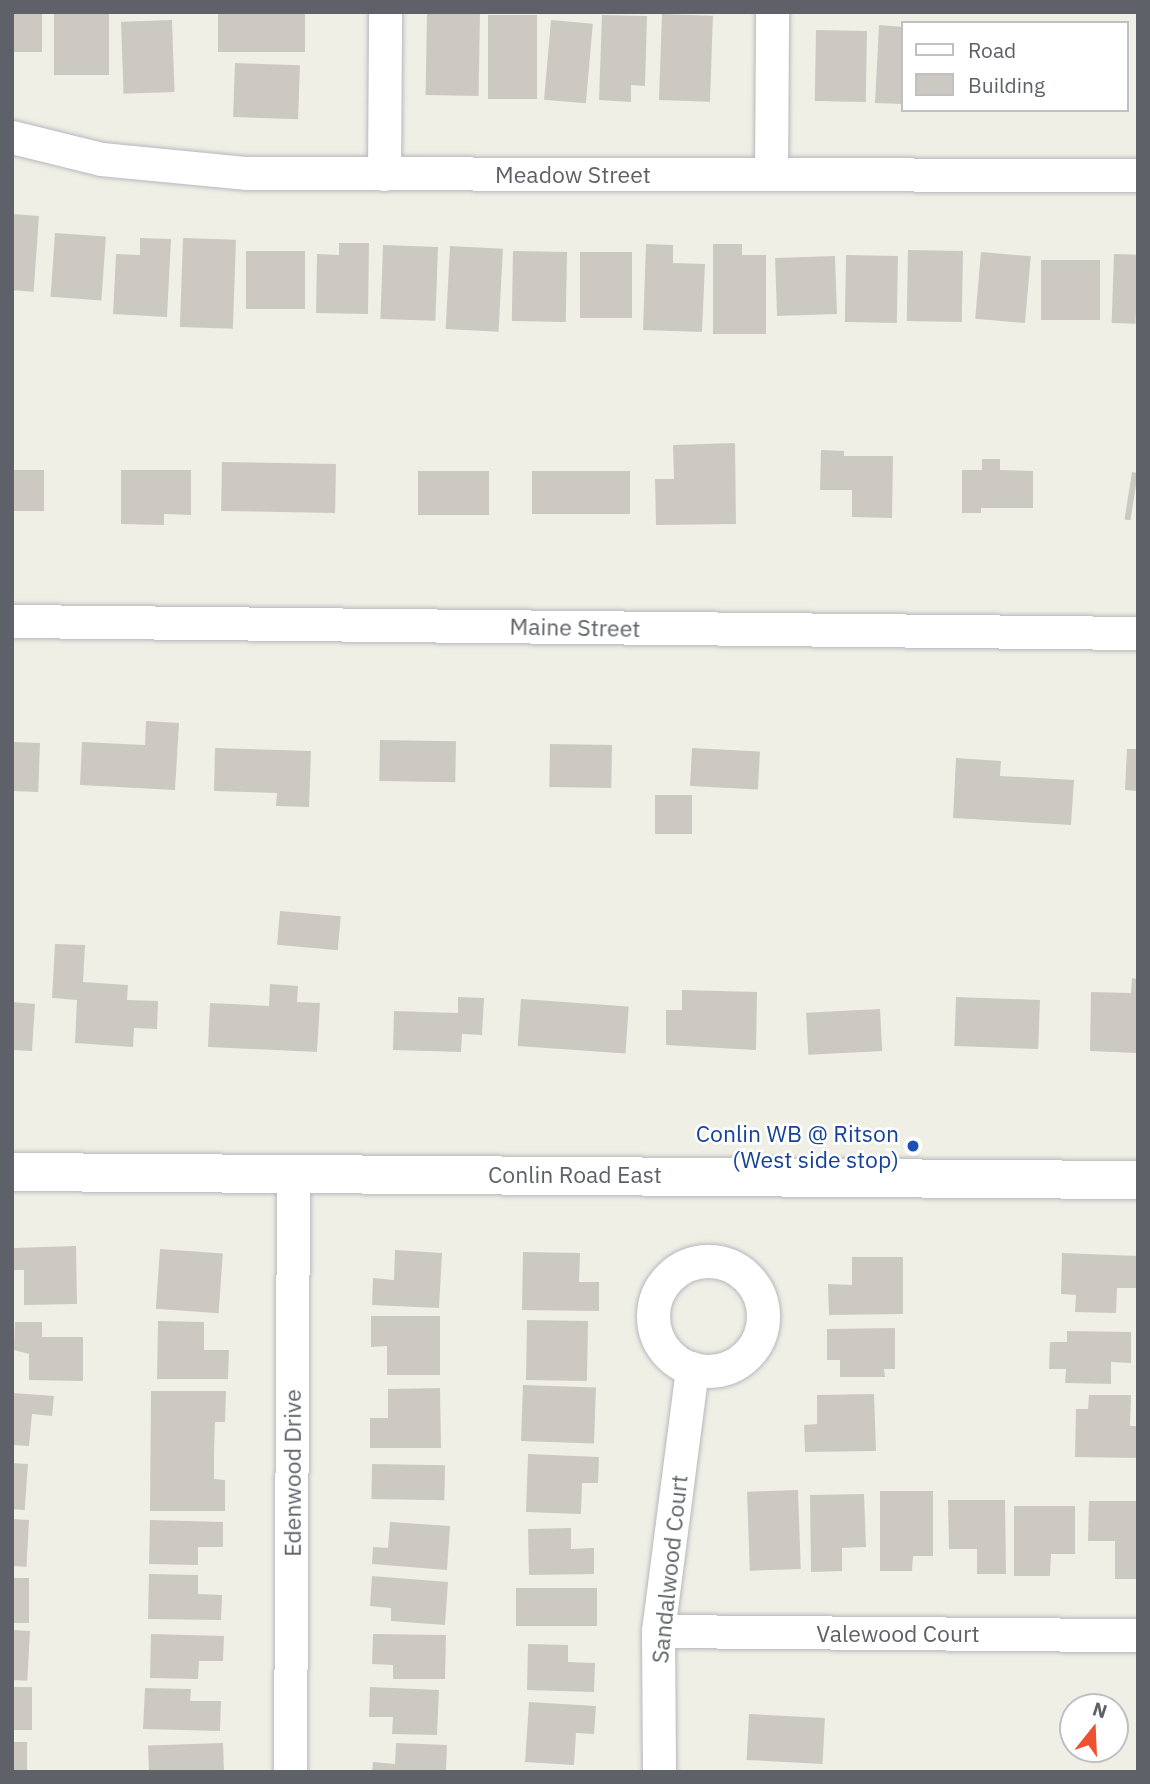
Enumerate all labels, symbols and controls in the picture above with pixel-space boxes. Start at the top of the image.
legend [902,21,1129,112]
text: Road [968,36,1016,64]
text: Building [968,71,1045,99]
street label: Meadow Street [495,160,651,188]
street label: Maine Street [509,612,641,642]
place label: Conlin WB @ Ritson (West side stop) [696,1119,899,1173]
marker: Conlin WB @ Ritson (West side stop) [905,1138,921,1154]
street label: Conlin Road East [488,1160,662,1188]
street label: Edenwood Drive [278,1389,306,1557]
street label: Sandalwood Court [645,1473,693,1665]
street label: Valewood Court [816,1619,980,1647]
north arrow [1059,1693,1129,1763]
text: N [1090,1696,1110,1723]

